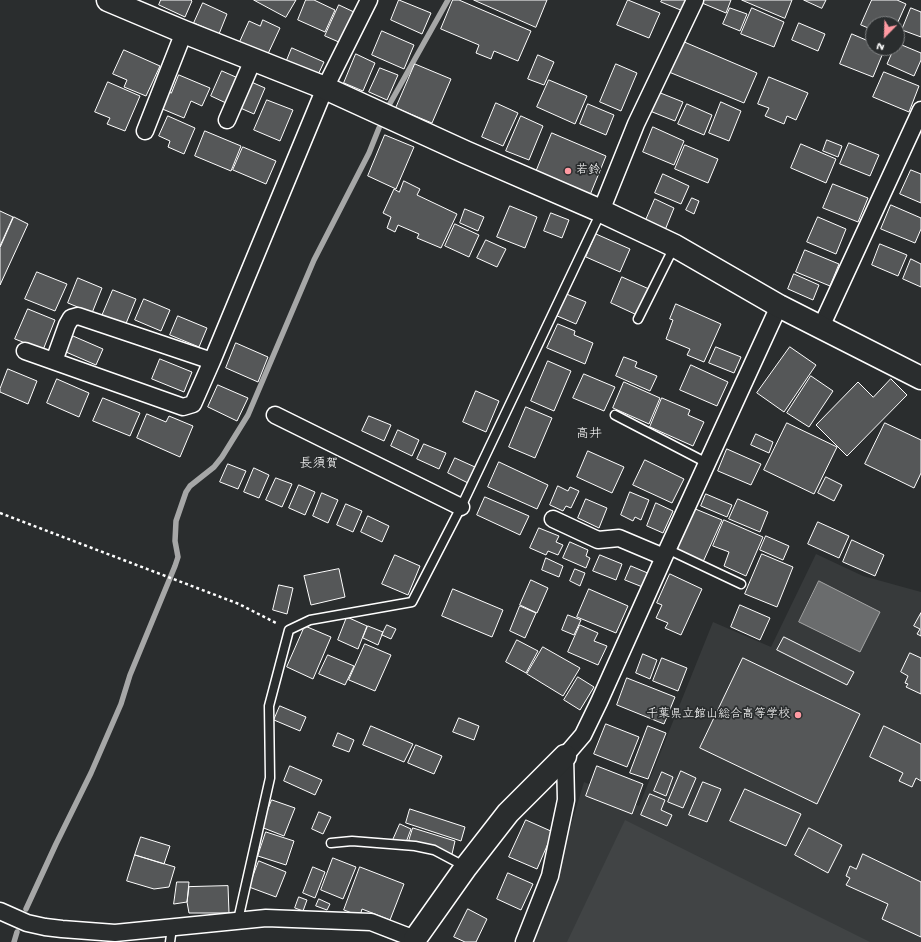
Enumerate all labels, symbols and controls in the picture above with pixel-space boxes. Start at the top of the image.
north arrow [865,16,905,56]
text: N [875,39,886,53]
place label: 若鈴 [576,164,600,178]
marker: 若鈴 [563,166,573,176]
district label: 高井 [576,427,602,443]
district label: 長須賀 [300,457,338,473]
place label: 千葉県立館山総合高等学校 [646,708,790,722]
marker: 千葉県立館山総合高等学校 [793,710,803,720]

